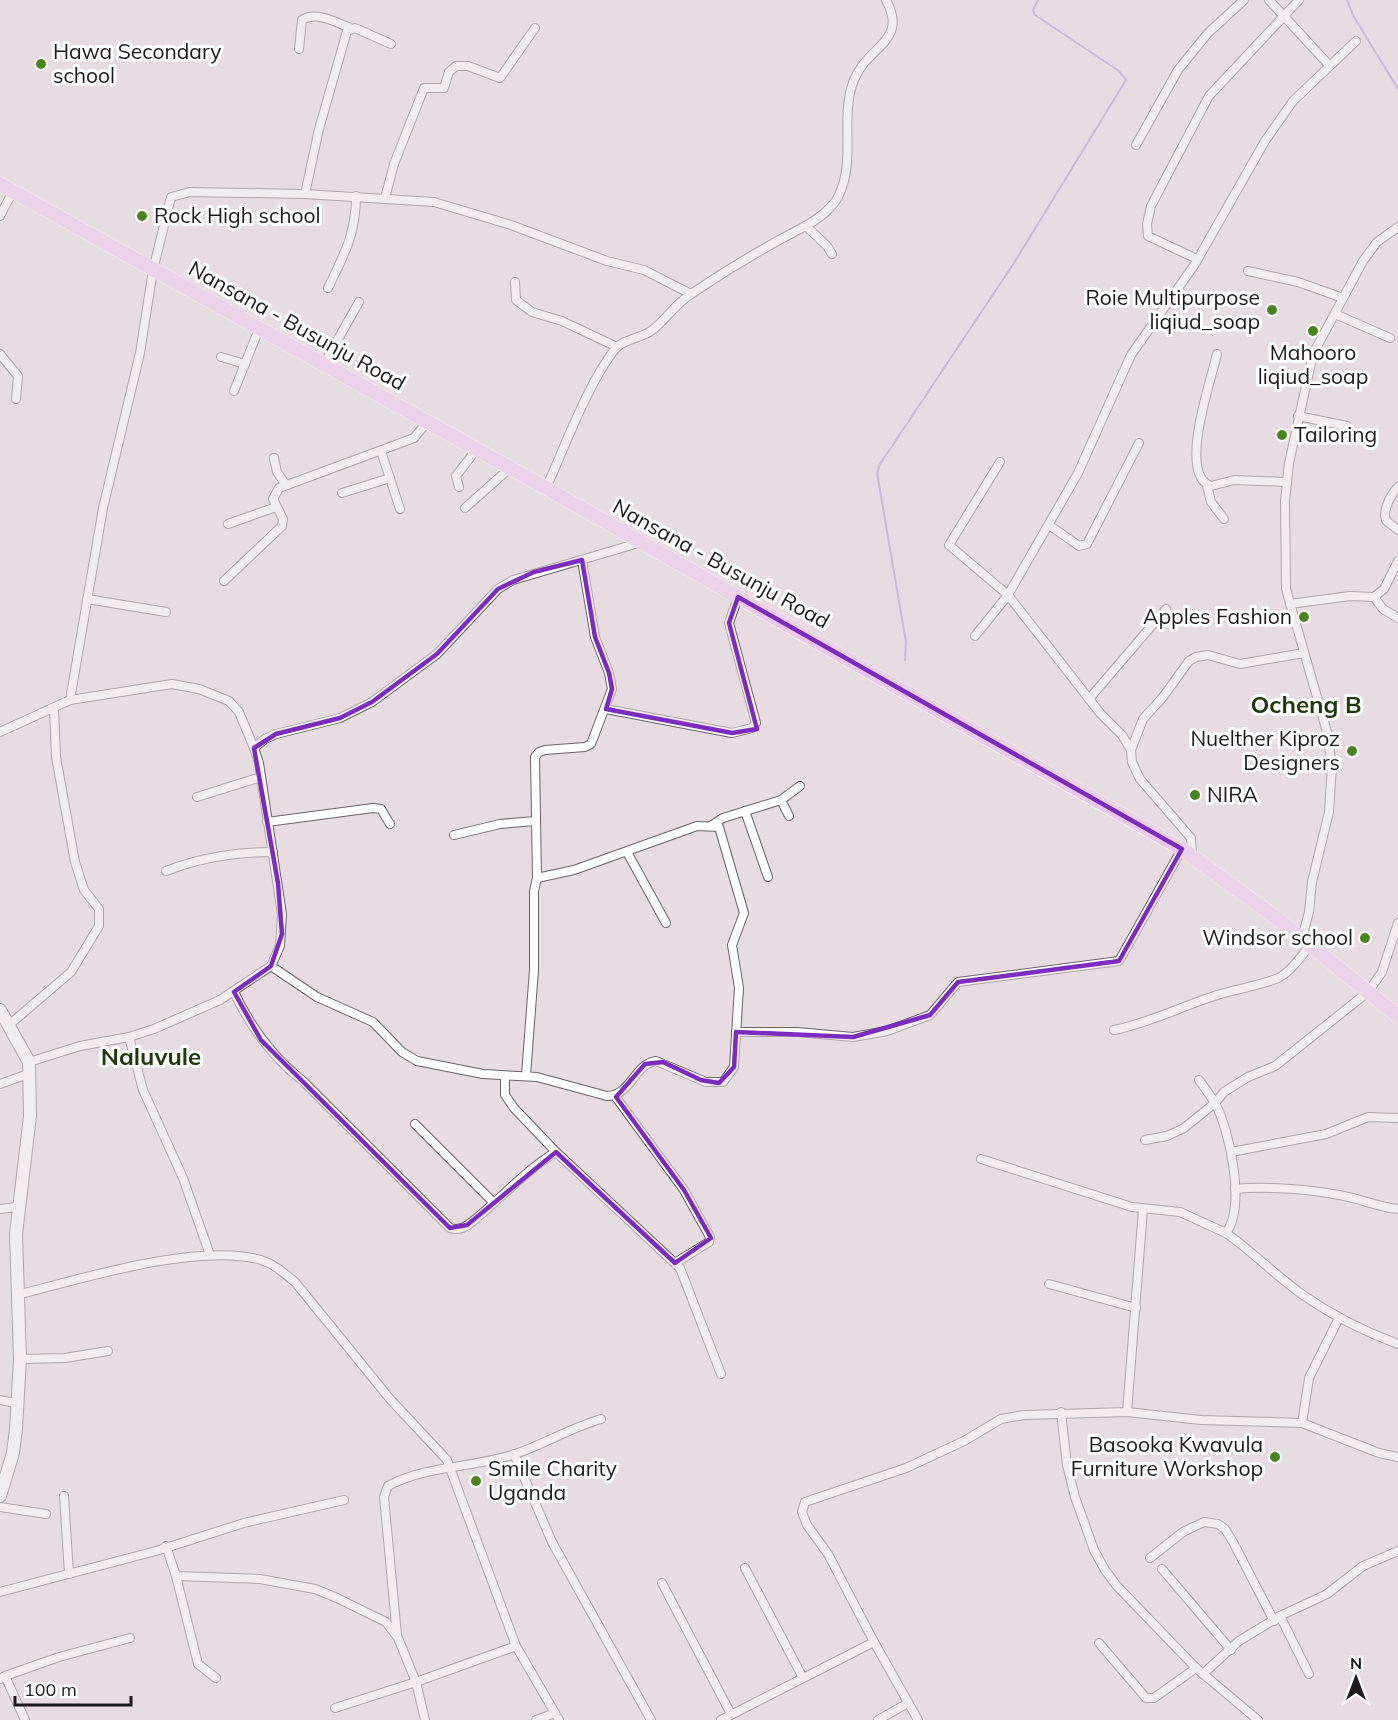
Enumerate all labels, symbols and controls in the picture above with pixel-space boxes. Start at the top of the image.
place label: Hawa Secondary school [53,38,221,88]
marker: Hawa Secondary school [34,57,48,71]
place label: Rock High school [154,202,321,228]
marker: Rock High school [135,209,149,223]
street label: Nansana - Busunju Road [185,255,410,396]
place label: Roie Multipurpose liqiud_soap [1086,284,1260,334]
marker: Roie Multipurpose liqiud_soap [1265,303,1279,317]
marker: Mahooro liqiud_soap [1306,324,1320,338]
place label: Mahooro liqiud_soap [1258,339,1368,389]
place label: Tailoring [1294,421,1377,447]
marker: Tailoring [1275,428,1289,442]
street label: Nansana - Busunju Road [609,493,834,634]
place label: Apples Fashion [1143,603,1292,629]
marker: Apples Fashion [1297,610,1311,624]
district label: Ocheng B [1250,689,1362,719]
place label: Nuelther Kiproz Designers [1190,725,1340,775]
marker: Nuelther Kiproz Designers [1345,744,1359,758]
place label: NIRA [1207,781,1258,807]
marker: NIRA [1188,788,1202,802]
place label: Windsor school [1202,924,1353,950]
marker: Windsor school [1358,931,1372,945]
district label: Naluvule [101,1041,201,1071]
place label: Basooka Kwavula Furniture Workshop [1071,1431,1263,1481]
marker: Basooka Kwavula Furniture Workshop [1268,1450,1282,1464]
place label: Smile Charity Uganda [488,1455,617,1505]
marker: Smile Charity Uganda [469,1474,483,1488]
north arrow [1326,1648,1386,1708]
text: N [1350,1653,1362,1673]
scale bar [15,1669,130,1707]
text: 100 m [24,1678,77,1701]

